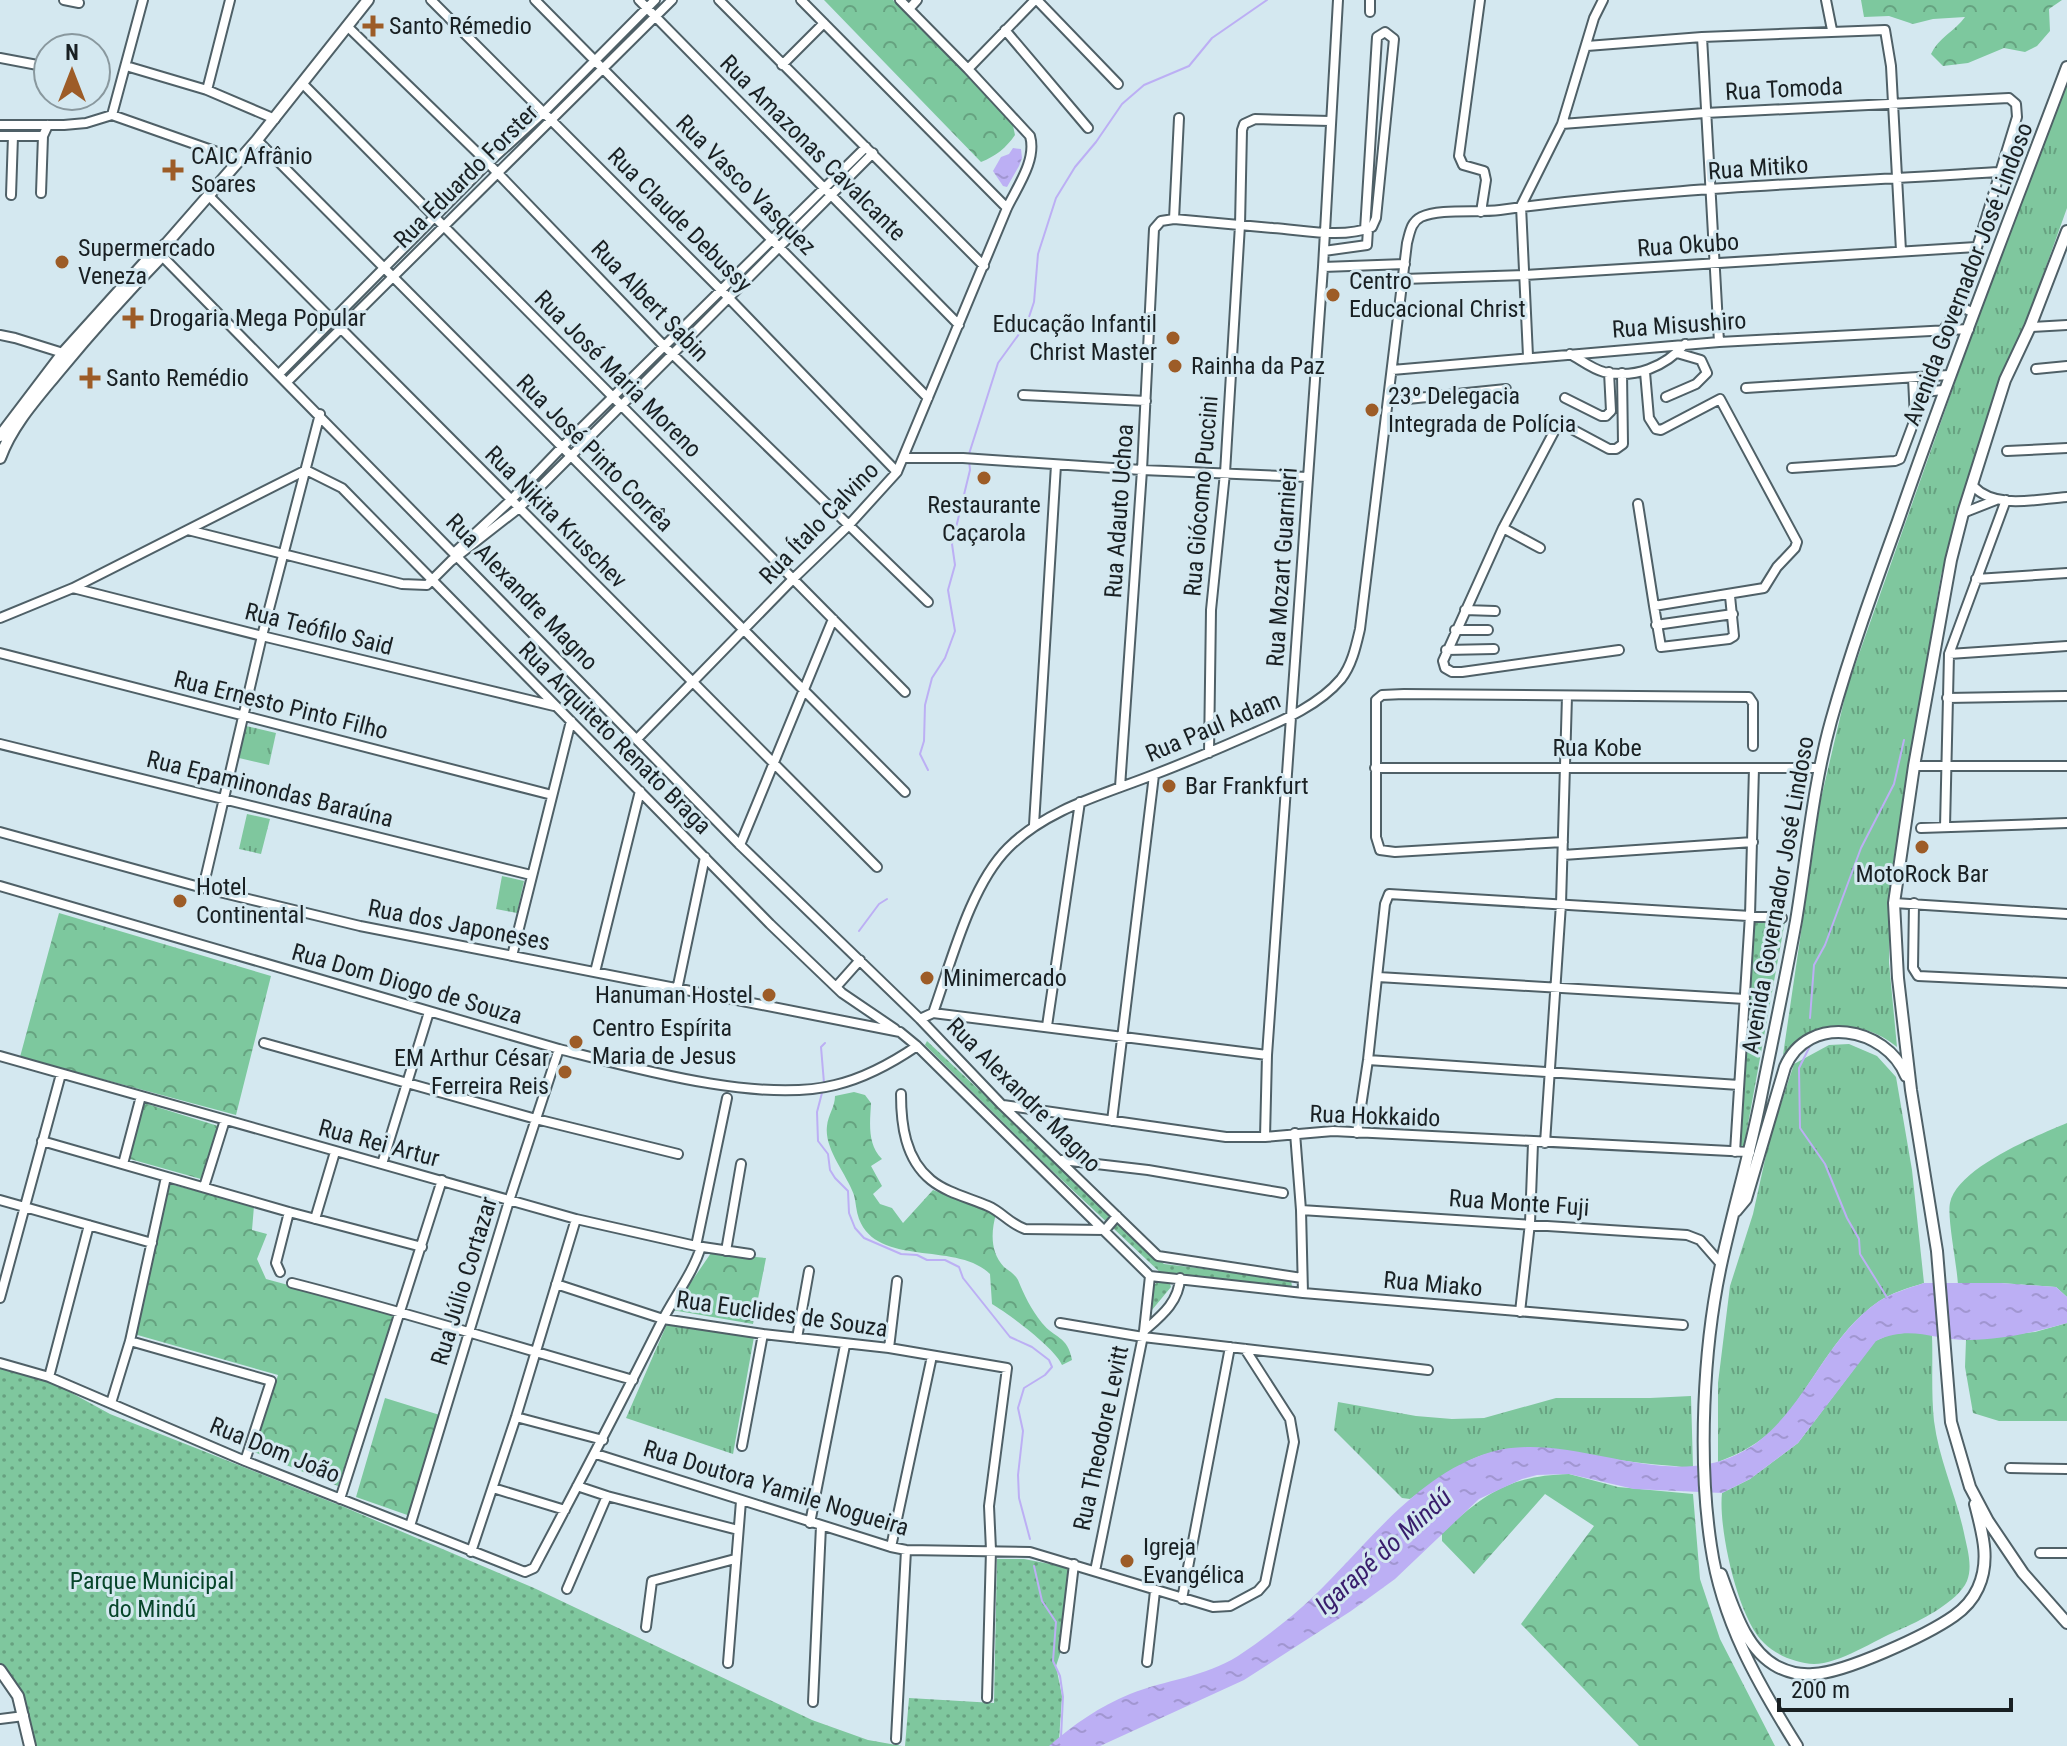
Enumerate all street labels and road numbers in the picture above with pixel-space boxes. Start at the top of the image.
street label: Rua Amazonas Cavalcante [714,49,912,247]
street label: Rua Tomoda [1724,72,1844,106]
street label: Rua Eduardo Forster [388,98,544,254]
street label: Rua Vasco Vasquez [670,109,822,261]
street label: Avenida Governador José Lindoso [1897,119,2039,429]
street label: Rua Claude Debussy [602,142,758,298]
street label: Rua Mitiko [1707,151,1809,185]
street label: Rua Okubo [1636,227,1740,263]
street label: Rua Albert Sabin [585,235,715,367]
street label: Rua José Maria Moreno [529,285,707,463]
street label: Rua Misushiro [1611,306,1747,344]
street label: Rua José Pinto Corrêa [511,369,679,537]
street label: Rua Giócomo Puccini [1178,394,1224,598]
street label: Rua Adauto Uchoa [1099,423,1139,599]
street label: Rua Nikita Kruschev [479,440,633,594]
street label: Rua Ítalo Calvino [754,456,884,590]
street label: Rua Mozart Guarnieri [1261,466,1303,668]
street label: Rua Alexandre Magno [440,508,604,676]
street label: Rua Teófilo Said [242,597,396,661]
street label: Rua Arquiteto Renato Braga [513,636,717,840]
street label: Rua Ernesto Pinto Filho [171,665,391,745]
street label: Rua Paul Adam [1141,686,1285,768]
street label: Rua Kobe [1552,734,1642,762]
street label: Avenida Governador José Lindoso [1736,734,1820,1056]
street label: Rua Epaminondas Baraúna [144,745,396,833]
street label: Rua dos Japoneses [366,894,552,956]
street label: Rua Dom Diogo de Souza [289,938,525,1030]
street label: Rua Alexandre Magno [941,1012,1107,1178]
street label: Rua Hokkaido [1309,1100,1441,1132]
street label: Rua Rei Artur [315,1113,443,1173]
street label: Rua Monte Fuji [1448,1184,1590,1222]
street label: Rua Júlio Cortazar [425,1193,503,1369]
street label: Rua Miako [1382,1266,1484,1302]
street label: Rua Euclides de Souza [674,1285,890,1343]
street label: Rua Theodore Levitt [1068,1343,1134,1533]
street label: Rua Dom João [206,1411,344,1489]
street label: Rua Doutora Yamile Nogueira [640,1434,912,1542]

